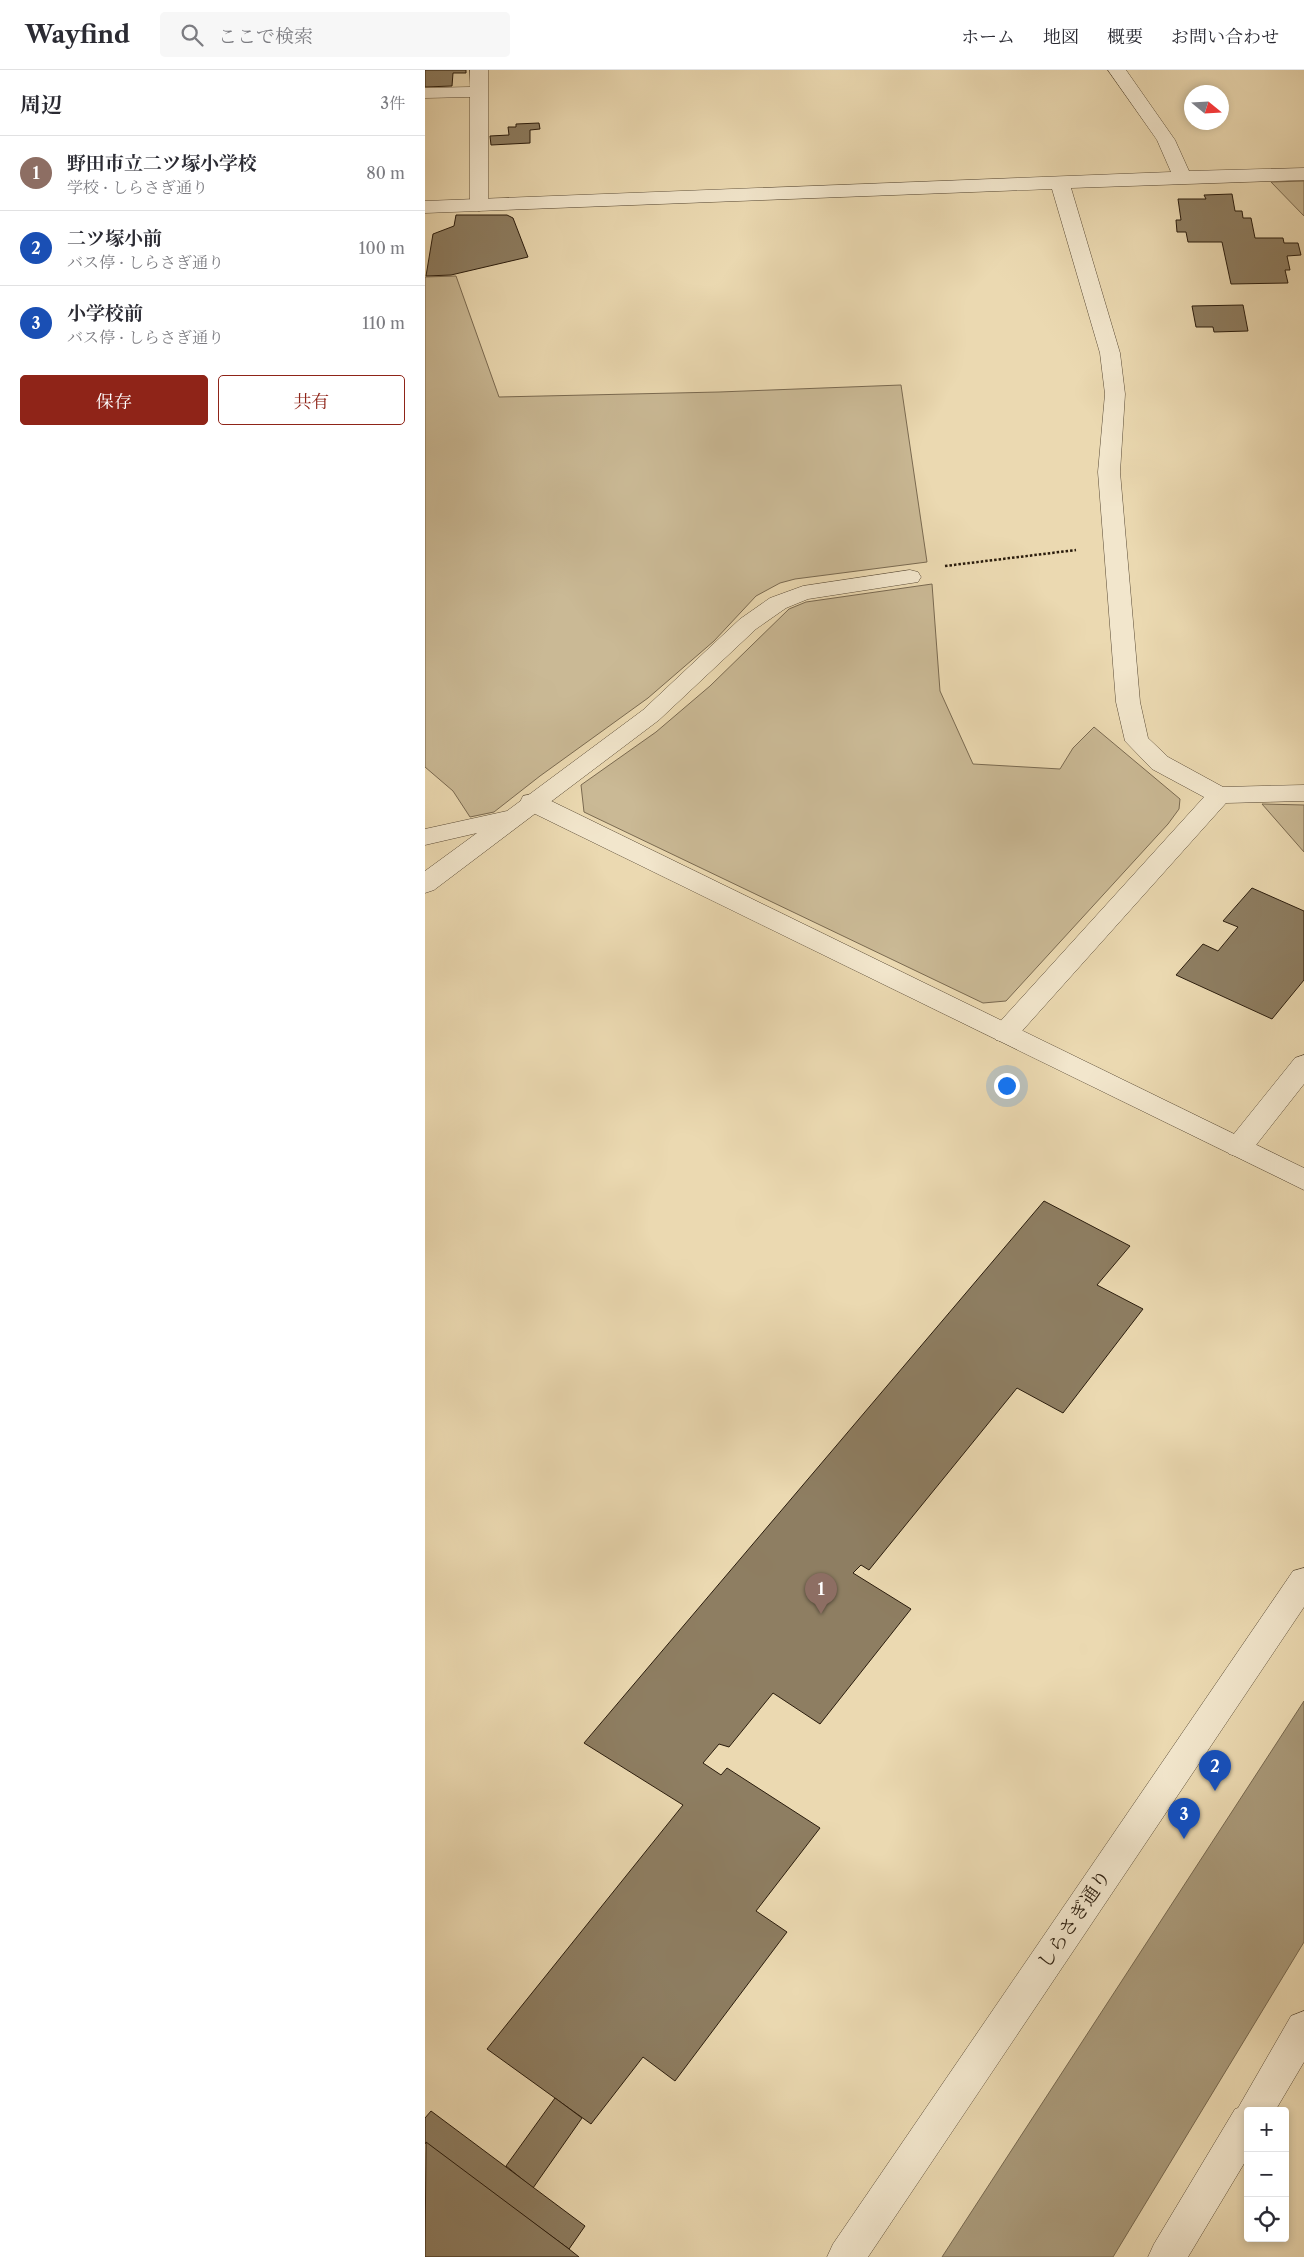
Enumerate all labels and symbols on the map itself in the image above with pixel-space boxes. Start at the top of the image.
north arrow [1184,85,1229,130]
your location [994,1073,1020,1099]
pin: 1 [805,1573,837,1614]
pin: 2 [1199,1750,1231,1791]
pin: 3 [1168,1798,1200,1839]
street label: しらさぎ通り [1033,1865,1115,1973]

